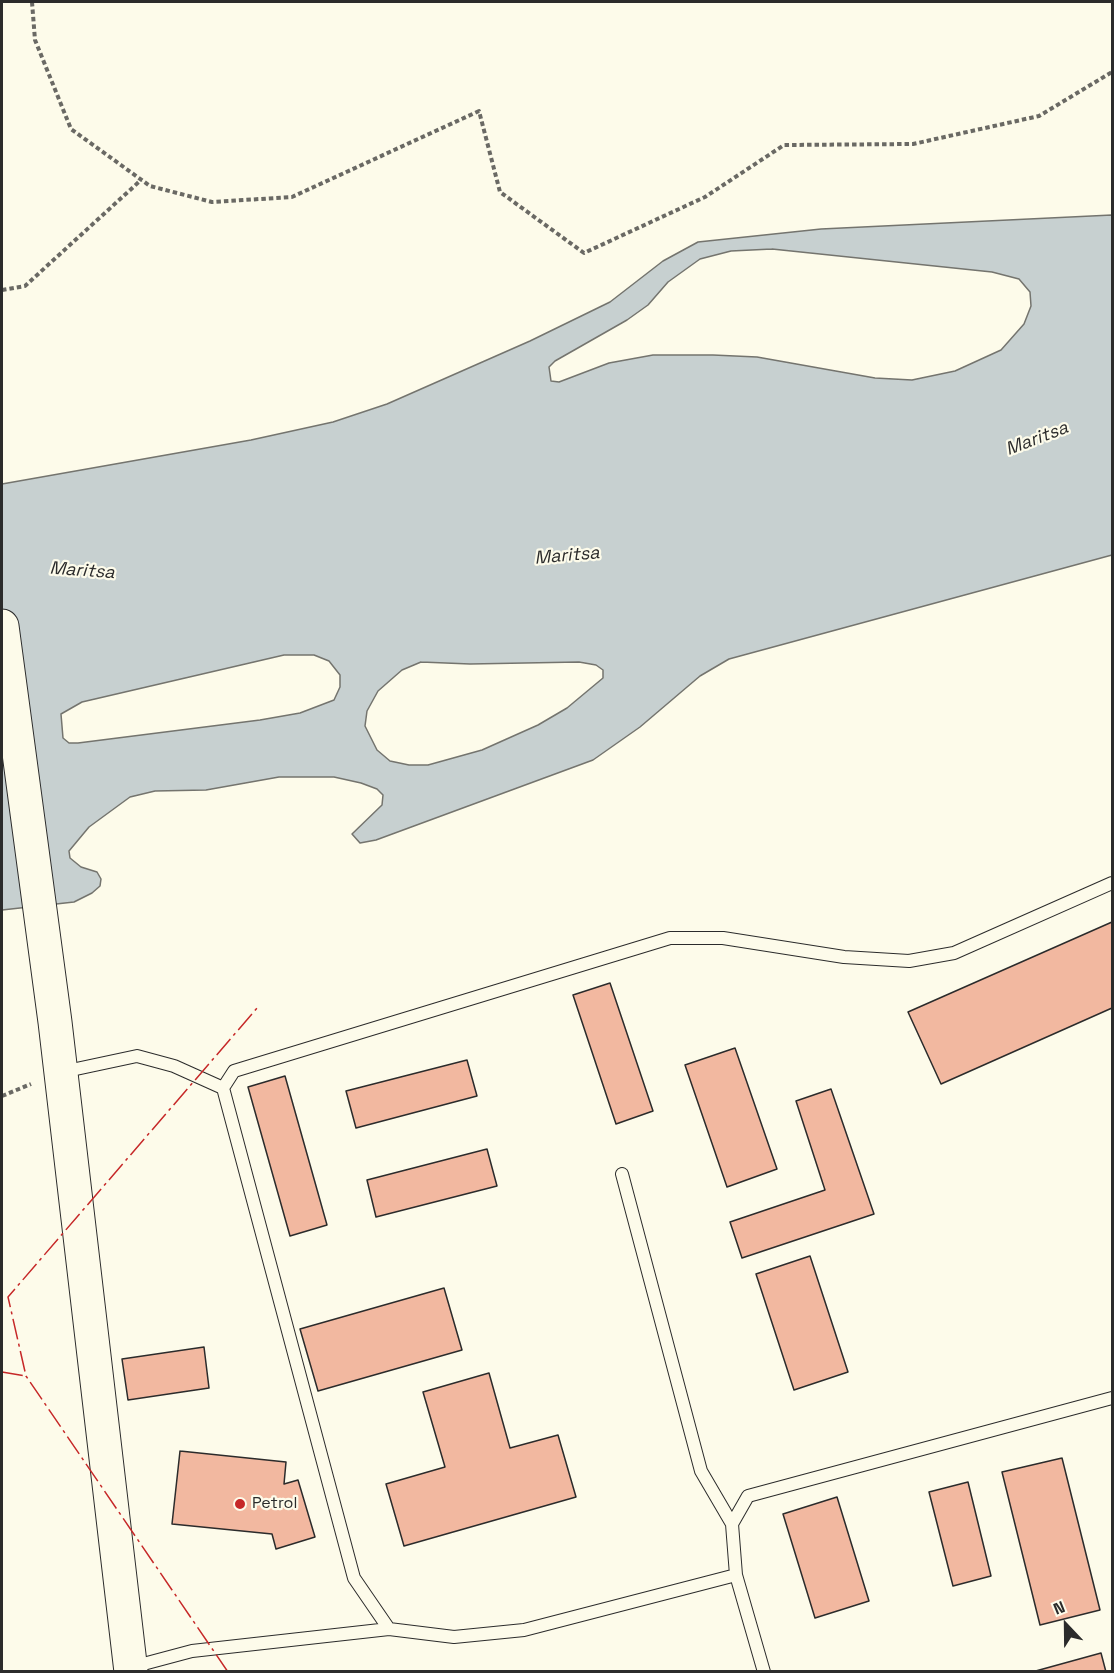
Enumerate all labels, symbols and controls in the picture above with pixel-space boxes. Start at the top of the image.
water label: Maritsa [1003,417,1071,461]
water label: Maritsa [534,542,600,570]
water label: Maritsa [49,558,115,584]
place label: Petrol [252,1494,297,1514]
marker: Petrol [233,1497,247,1511]
north arrow [1036,1595,1096,1655]
text: N [1050,1596,1068,1620]

